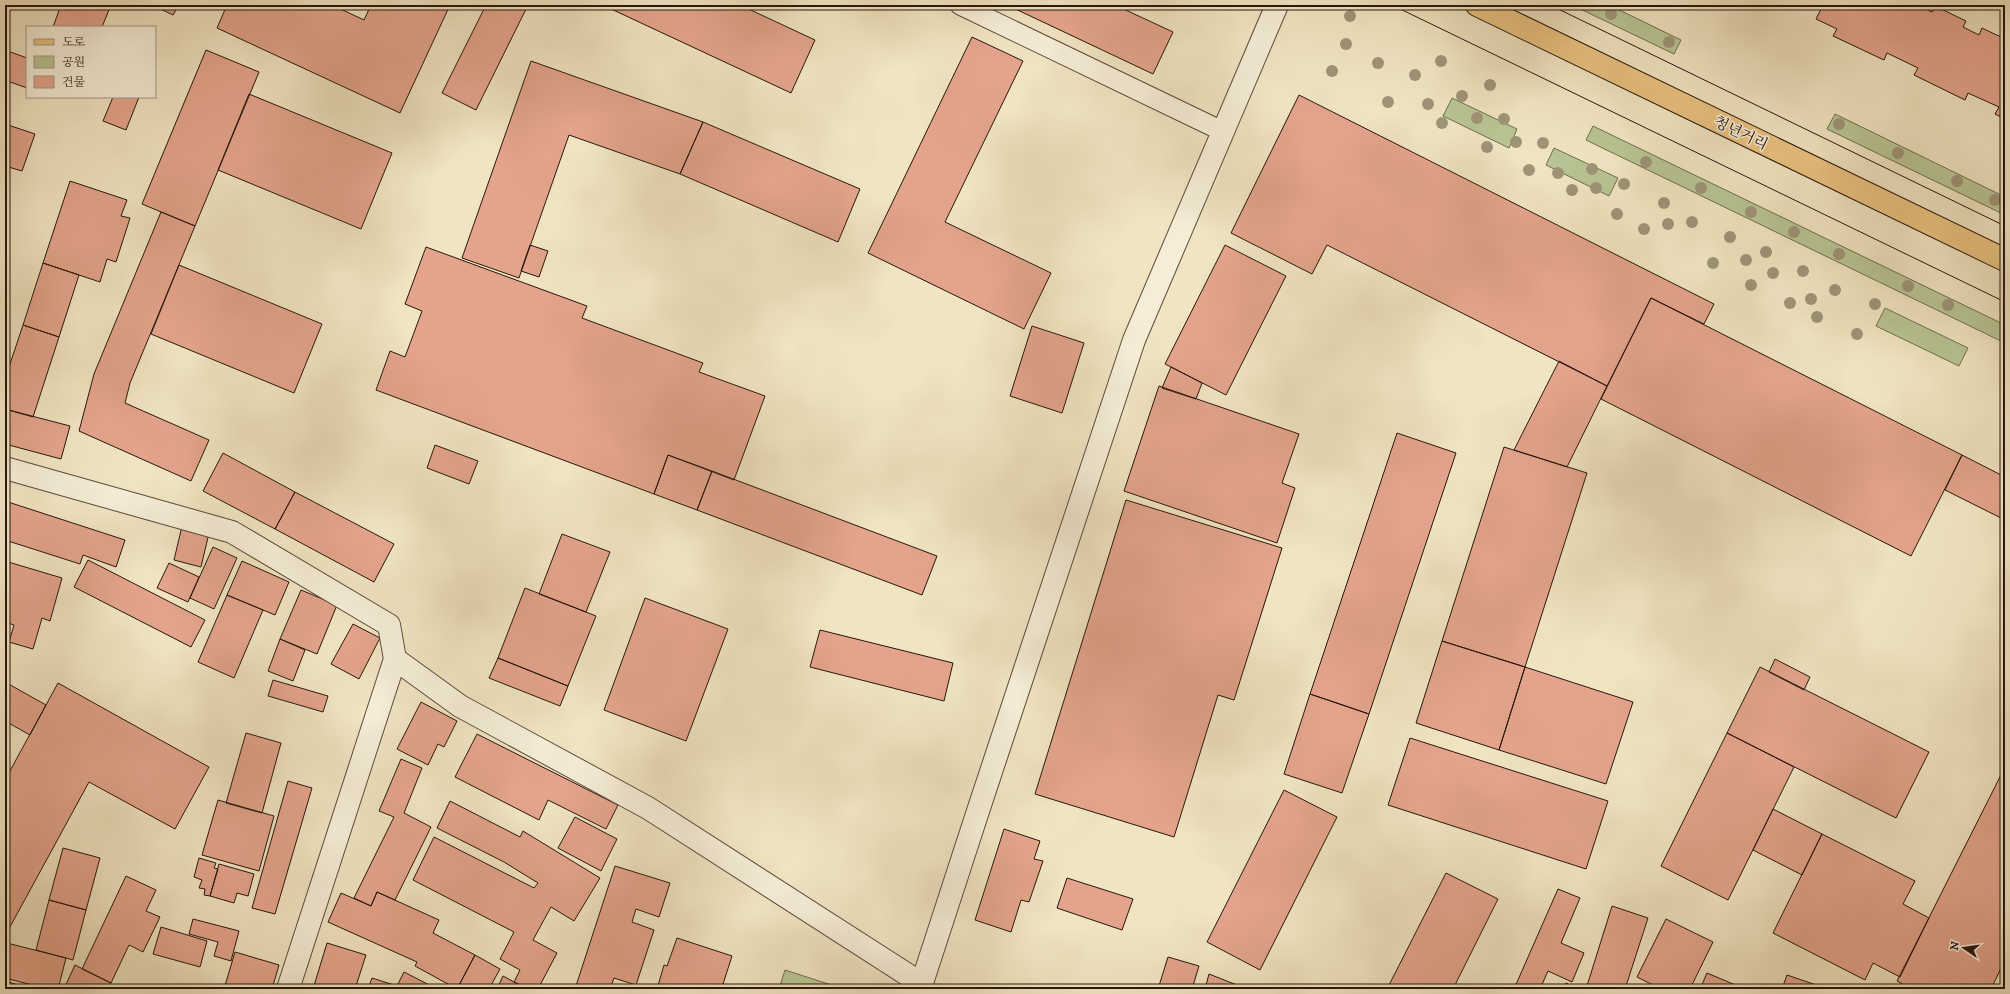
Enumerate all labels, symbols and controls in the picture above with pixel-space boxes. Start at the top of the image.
legend [26,26,156,98]
text: 도로 [62,35,86,50]
text: 공원 [62,55,85,70]
text: 건물 [62,75,86,90]
street label: 청년거리 [1711,112,1771,155]
north arrow [1944,928,1984,968]
text: N [1947,940,1963,952]

